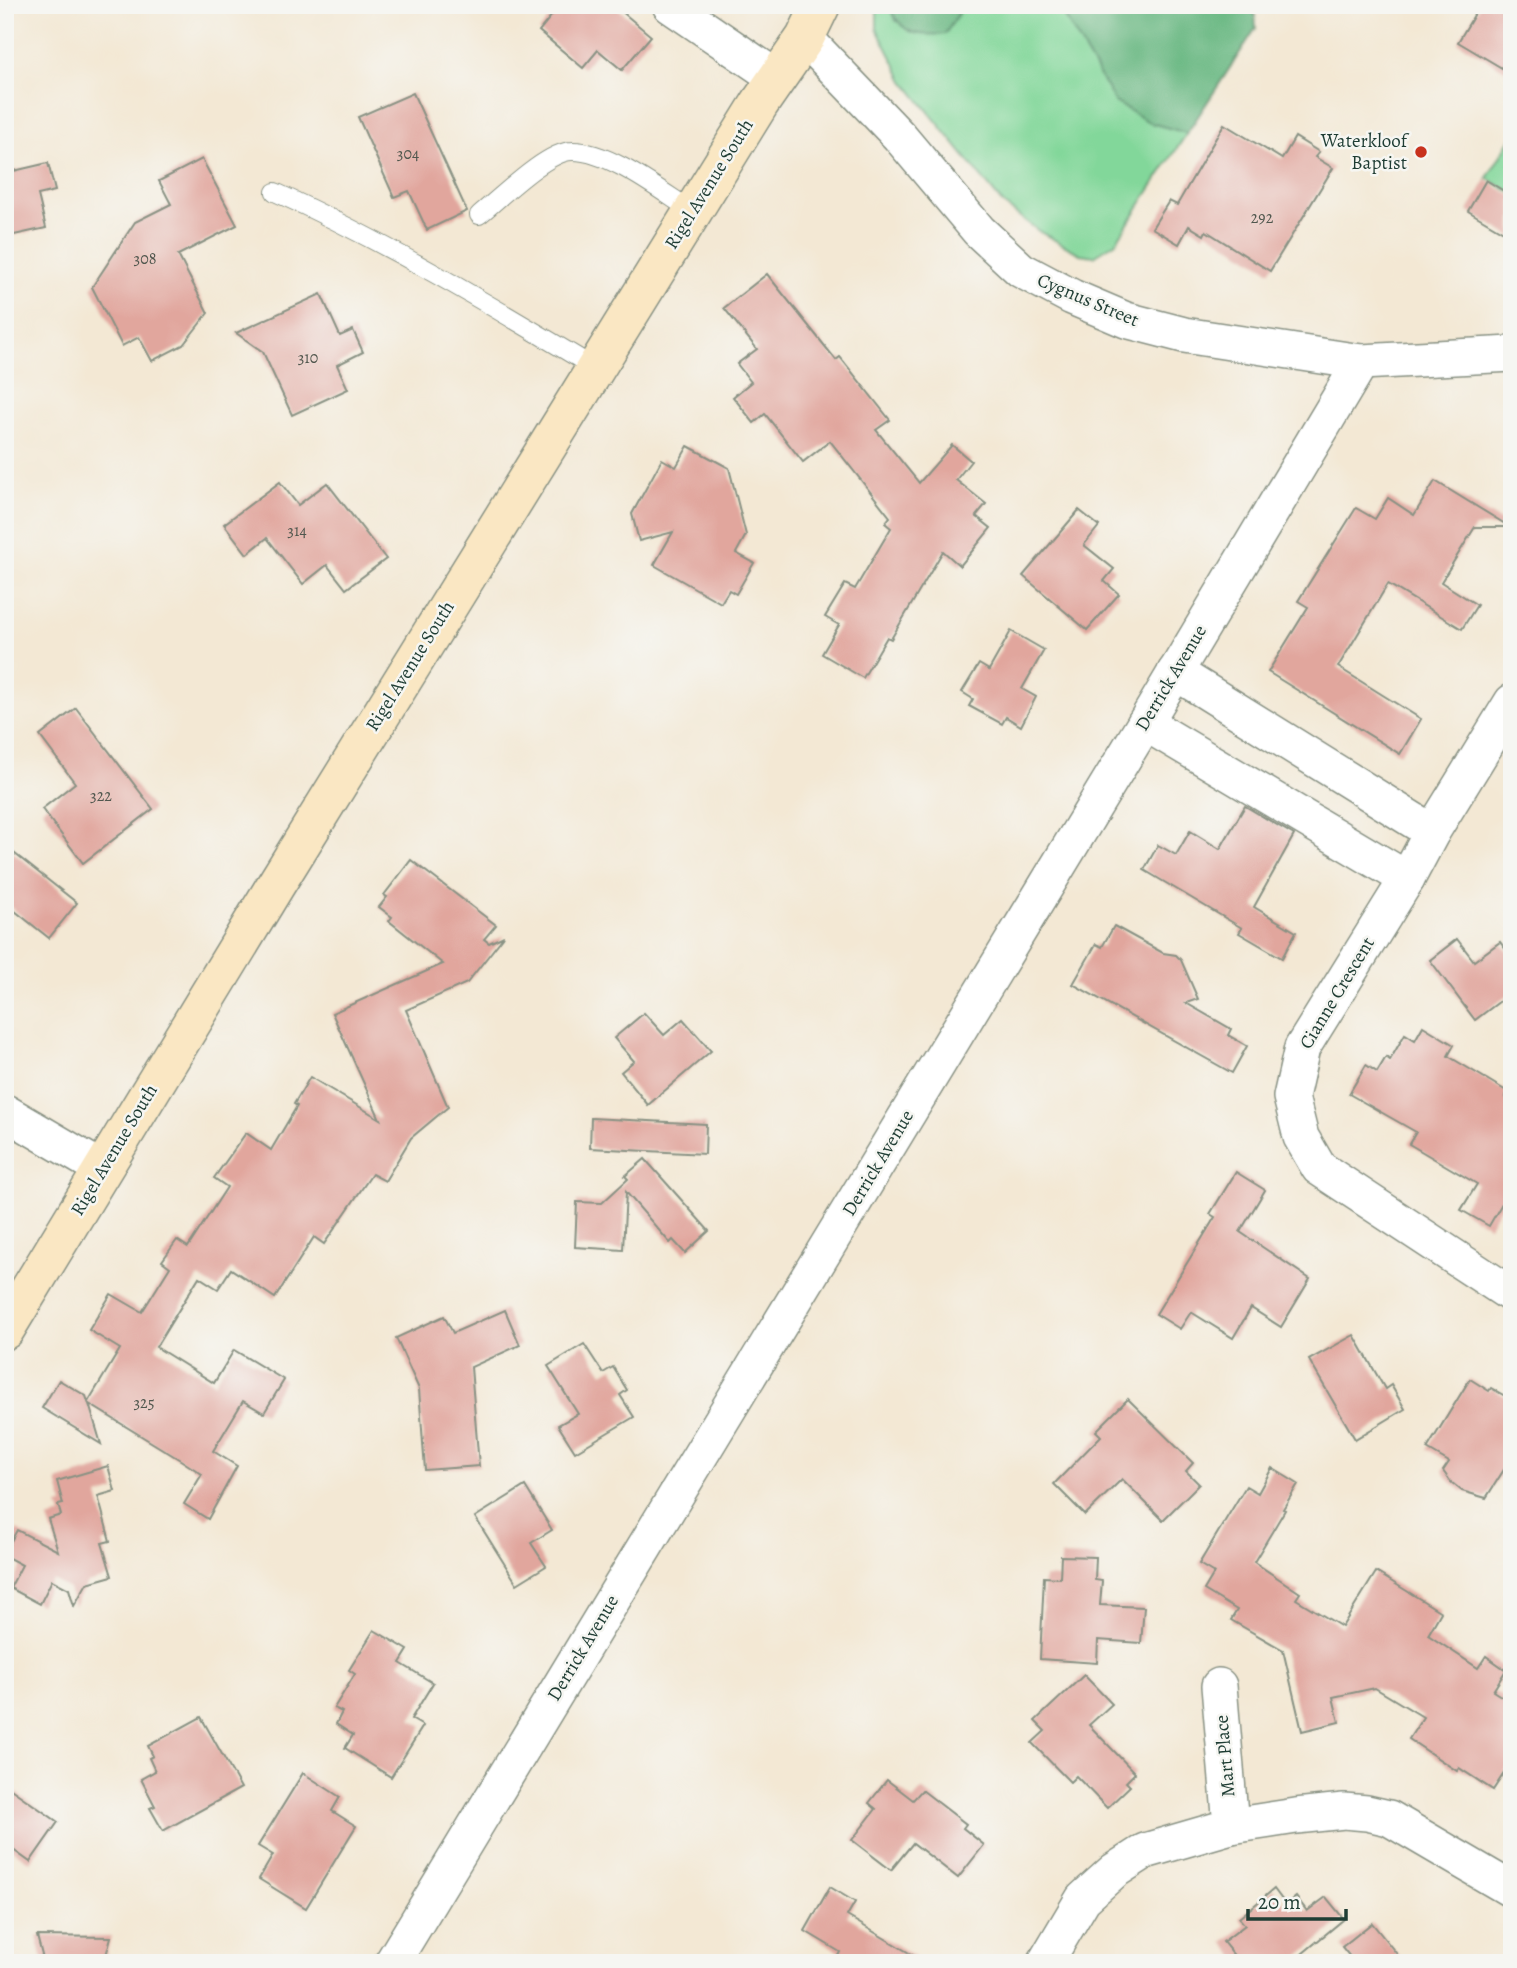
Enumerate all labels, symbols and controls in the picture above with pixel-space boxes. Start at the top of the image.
street label: Rigel Avenue South [658,114,760,254]
place label: Waterkloof Baptist [1320,128,1410,176]
house number: 304 [397,143,419,165]
marker: Waterkloof Baptist [1413,144,1429,160]
house number: 292 [1251,207,1274,229]
house number: 308 [134,248,156,270]
street label: Cygnus Street [1033,267,1143,333]
house number: 310 [298,347,318,369]
house number: 314 [287,520,307,542]
street label: Rigel Avenue South [359,596,461,736]
street label: Derrick Avenue [1129,620,1213,736]
house number: 322 [90,785,112,807]
street label: Cianne Crescent [1293,932,1381,1054]
street label: Rigel Avenue South [64,1079,164,1221]
street label: Derrick Avenue [836,1105,920,1221]
house number: 325 [133,1392,155,1414]
street label: Derrick Avenue [541,1590,625,1706]
street label: Mart Place [1208,1714,1242,1798]
scale bar [1248,1877,1346,1921]
text: 20 m [1258,1888,1301,1916]

